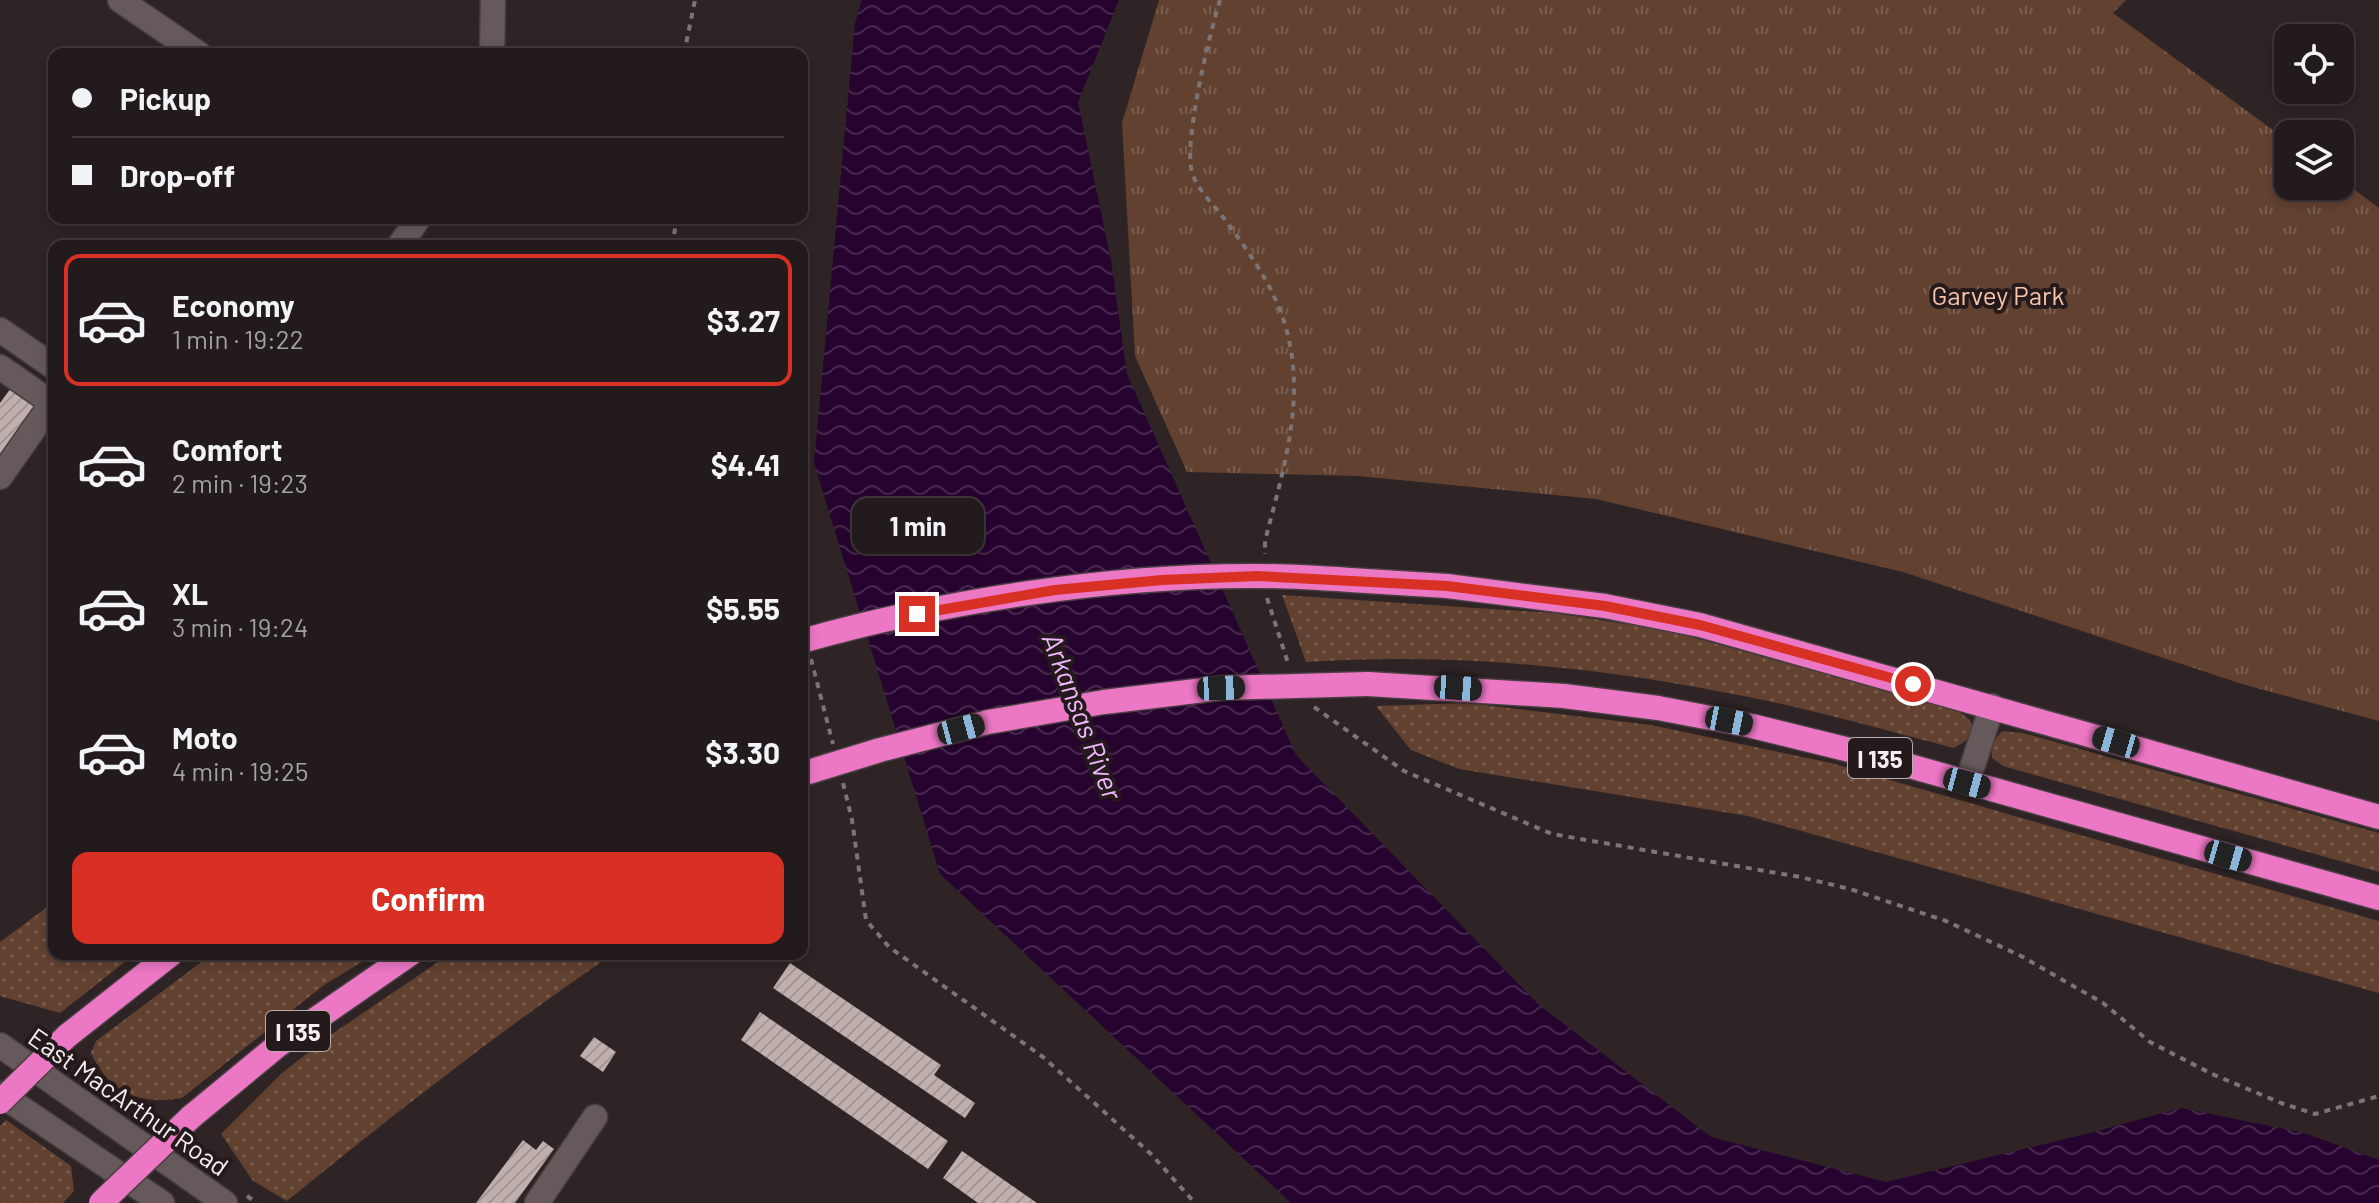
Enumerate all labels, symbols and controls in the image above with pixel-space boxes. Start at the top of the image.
map controls [2274,24,2354,200]
button: locate [2274,24,2354,104]
text: Pickup [120,80,211,116]
button: layers [2274,120,2354,200]
text: Drop-off [120,157,235,193]
park label: Garvey Park [1932,279,2064,310]
icon: car [76,284,148,356]
text: Economy [172,287,295,323]
text: $3.27 [707,302,780,338]
text: 1 min · 19:22 [172,323,304,354]
icon: car [76,428,148,500]
text: Comfort [172,431,282,467]
text: $4.41 [711,446,780,482]
text: 2 min · 19:23 [172,467,308,498]
callout: 1 min [851,498,983,554]
text: 1 min [890,510,946,541]
icon: car [76,572,148,644]
text: XL [172,575,208,611]
text: $5.55 [706,590,780,626]
route end [899,596,935,632]
text: 3 min · 19:24 [172,611,308,642]
water label: Arkansas River [1036,628,1131,805]
route start [1895,666,1931,702]
car [1433,674,1483,702]
car [1197,675,1245,701]
car [1703,705,1755,737]
car [935,711,987,747]
icon: car [76,716,148,788]
text: Moto [172,719,238,755]
car [2090,724,2142,760]
text: $3.30 [705,734,780,770]
road number: I 135 [1848,738,1912,778]
text: 4 min · 19:25 [172,755,308,786]
car [1941,765,1993,801]
car [2202,838,2254,874]
button: Confirm [72,852,784,944]
road number: I 135 [266,1011,330,1051]
street label: East MacArthur Road [23,1020,235,1182]

